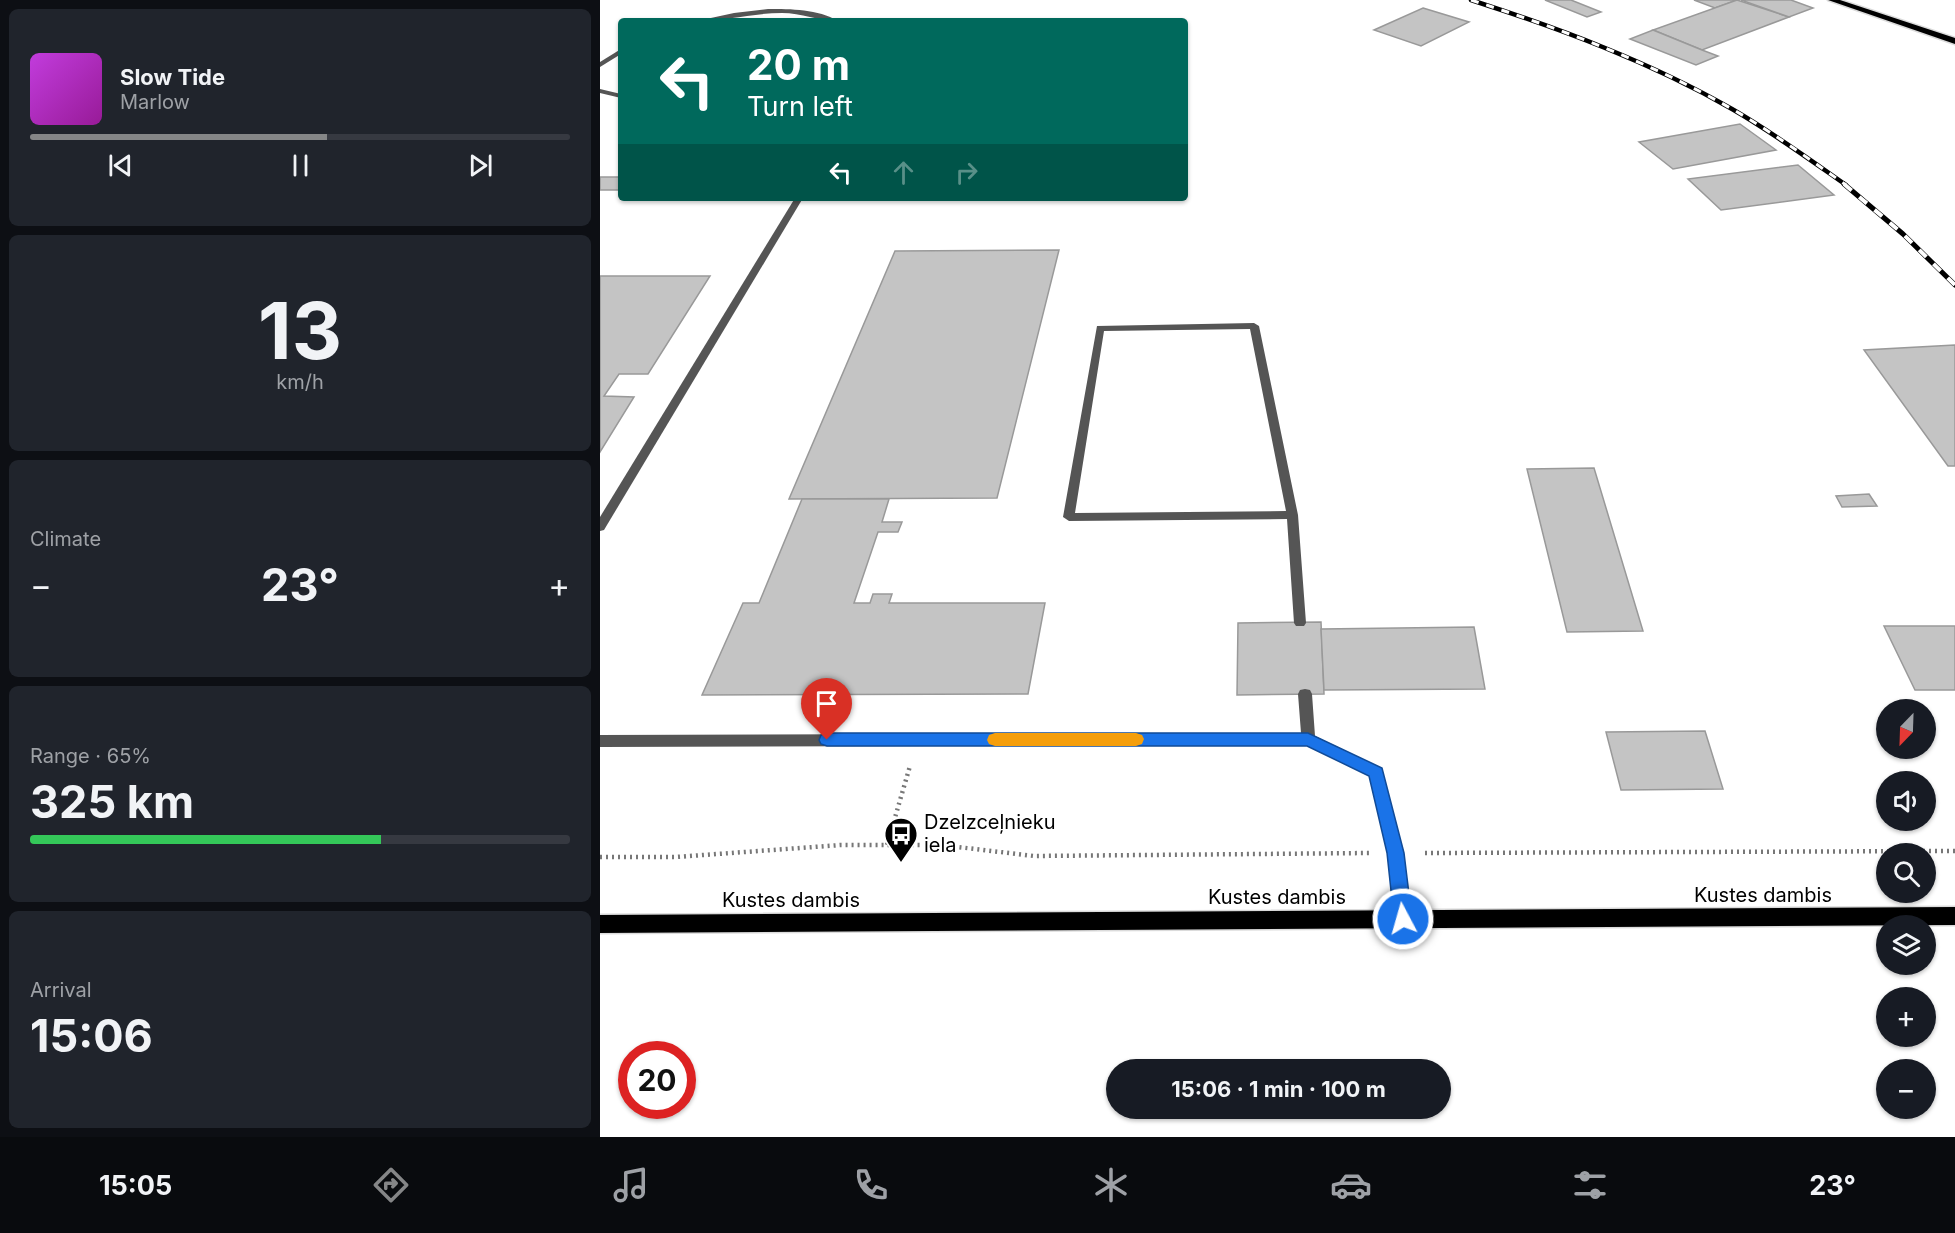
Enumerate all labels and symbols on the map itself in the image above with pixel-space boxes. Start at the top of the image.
pin [801,678,852,740]
north arrow [1876,699,1936,759]
place label: Dzelzceļnieku iela [924,810,1056,857]
bus stop icon: Dzelzceļnieku iela [883,816,919,863]
street label: Kustes dambis [1694,883,1832,907]
street label: Kustes dambis [1208,885,1346,909]
position arrow [1371,887,1435,951]
street label: Kustes dambis [722,888,860,912]
speed limit sign: 20 [618,1041,696,1119]

